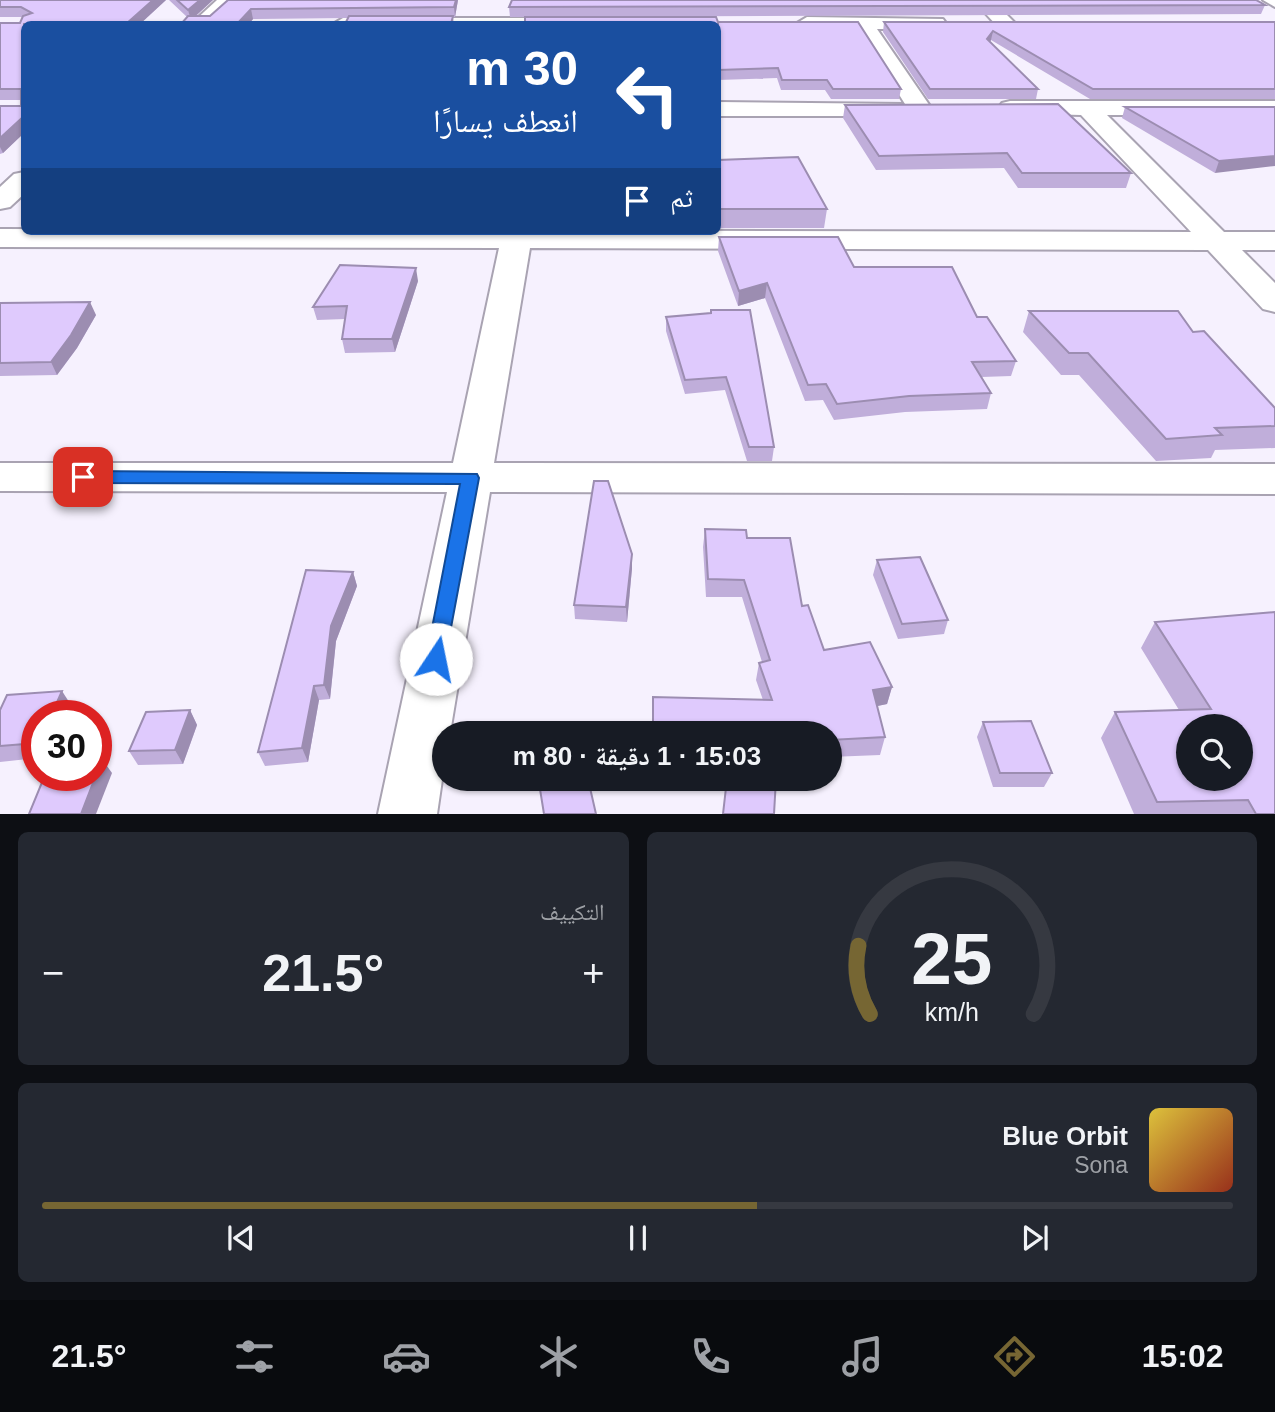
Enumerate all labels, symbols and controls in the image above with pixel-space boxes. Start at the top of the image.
text: 30 m [466,41,578,95]
icon: left [602,49,693,140]
text: انعطف يسارًا [433,103,578,139]
icon: arrive [618,182,656,220]
text: ثم [670,183,693,213]
pin [53,447,113,507]
icon: arrive [64,458,102,496]
position arrow [399,622,473,696]
speed limit sign: 30 [21,700,112,791]
map controls [1176,714,1253,791]
button: search [1176,714,1253,791]
text: 15:03 · 1 دقيقة · 80 m [513,741,761,771]
text: التكييف [540,899,605,925]
text: 25 [911,919,992,1000]
text: 21.5° [262,944,384,1002]
text: − [42,952,64,994]
text: + [582,952,604,994]
text: km/h [925,998,979,1026]
text: Blue Orbit [1002,1121,1128,1151]
text: Sona [1074,1152,1128,1178]
icon: previous [222,1219,260,1257]
icon: pause [619,1219,657,1257]
icon: next [1016,1219,1054,1257]
icon: filters [230,1332,279,1381]
icon: car [382,1332,431,1381]
icon: climate [534,1332,583,1381]
icon: phone [686,1332,735,1381]
icon: music [838,1332,887,1381]
icon: directions [990,1332,1039,1381]
text: 21.5° [52,1338,127,1374]
text: 15:02 [1142,1338,1224,1374]

